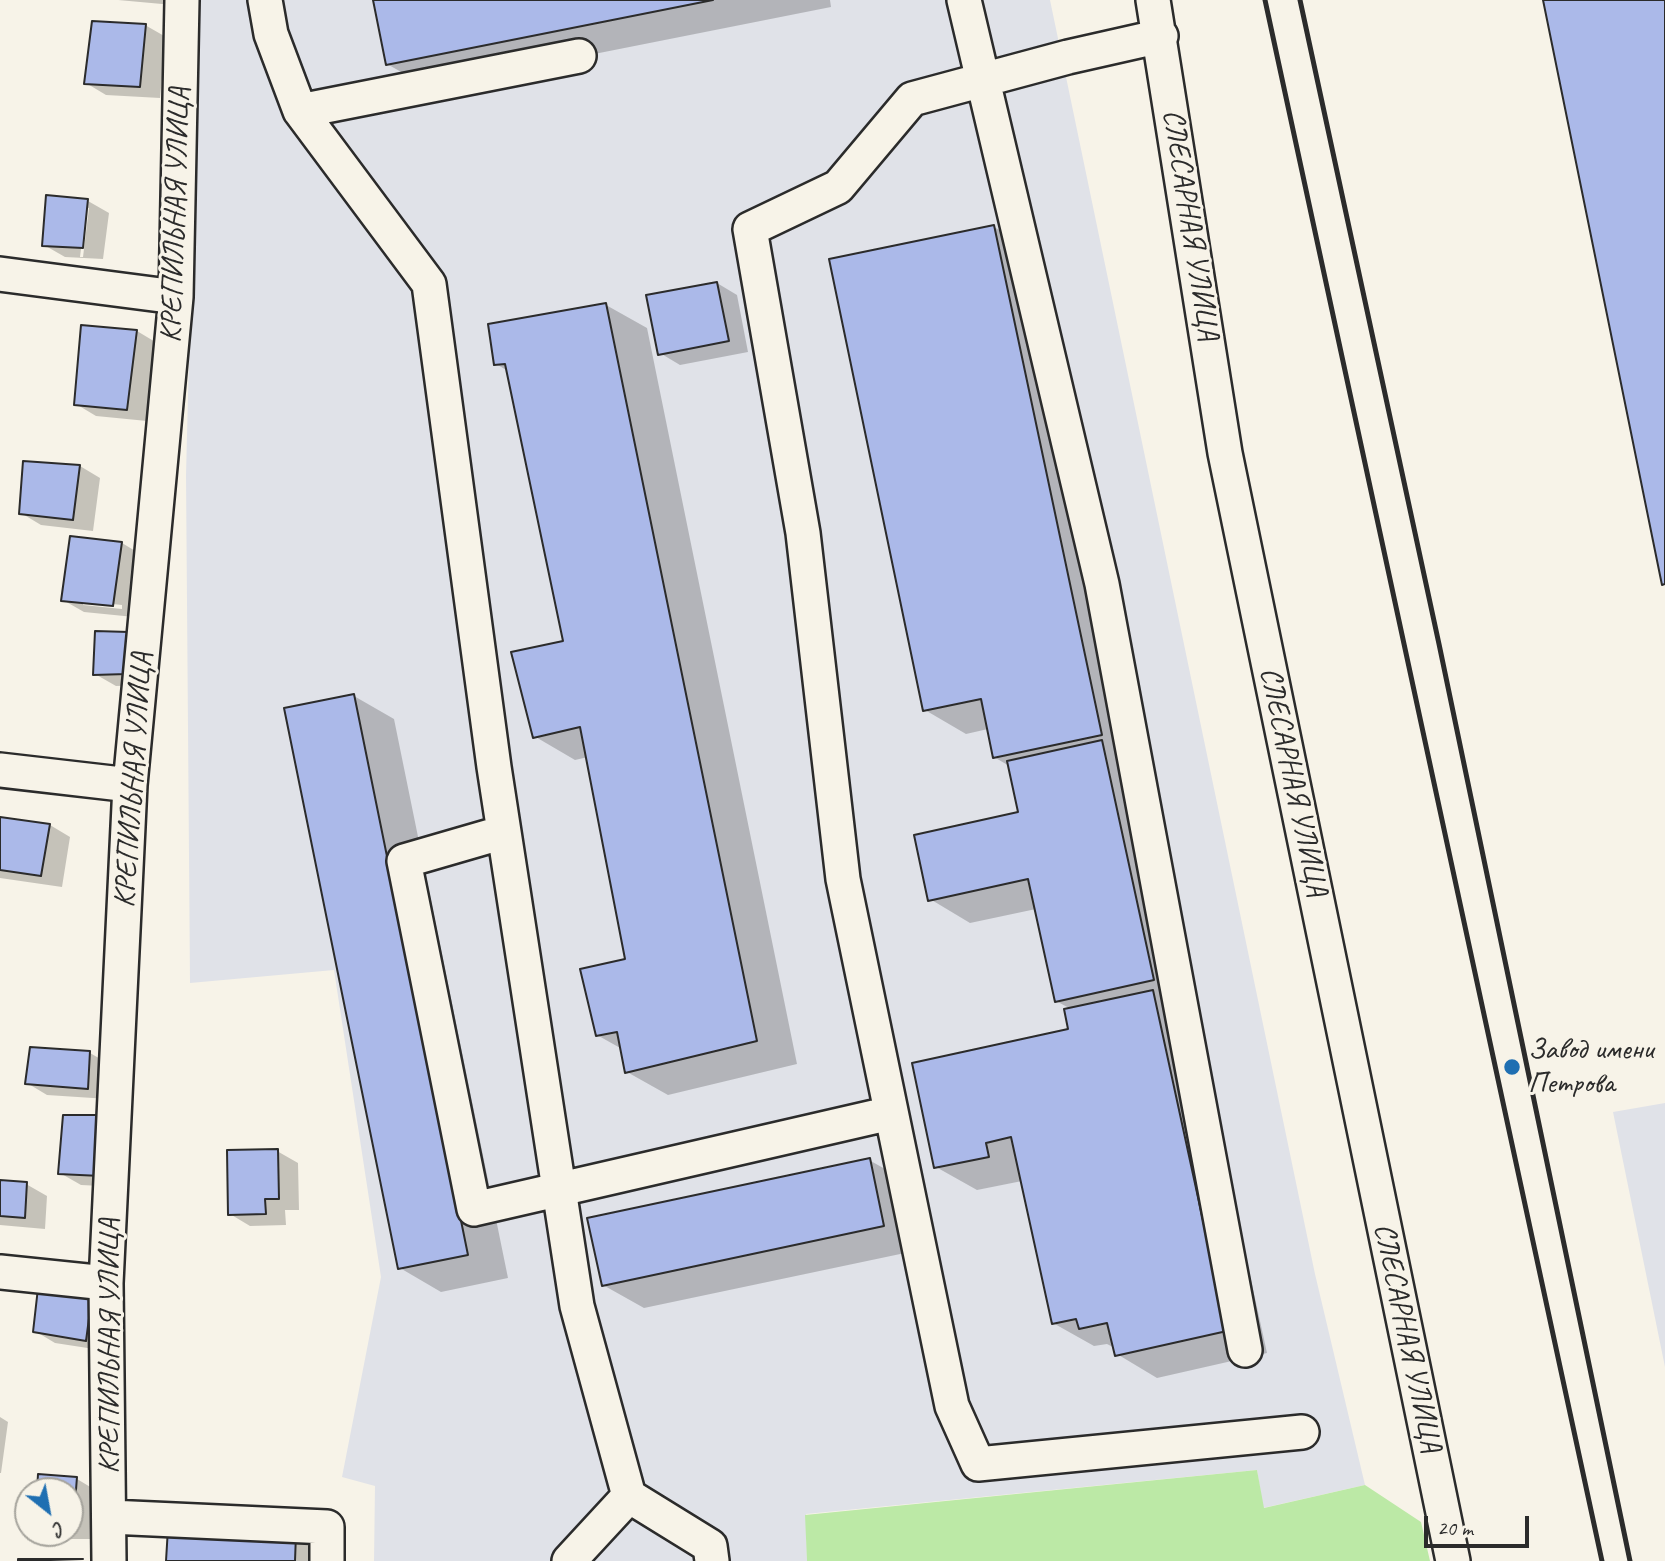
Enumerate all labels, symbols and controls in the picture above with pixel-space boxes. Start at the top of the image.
street label: КРЕПИЛЬНАЯ УЛИЦА [154,87,198,343]
street label: СЛЕСАРНАЯ УЛИЦА [1154,107,1226,343]
street label: КРЕПИЛЬНАЯ УЛИЦА [107,651,161,909]
street label: СЛЕСАРНАЯ УЛИЦА [1251,664,1335,900]
place label: Завод имени Петрова [1528,1032,1653,1102]
marker: Завод имени Петрова [1502,1057,1522,1077]
street label: КРЕПИЛЬНАЯ УЛИЦА [92,1218,128,1474]
street label: СЛЕСАРНАЯ УЛИЦА [1365,1220,1449,1456]
north arrow [14,1477,84,1547]
scale bar [1427,1502,1532,1546]
text: 20 m [1437,1515,1473,1541]
text: С [49,1516,69,1541]

